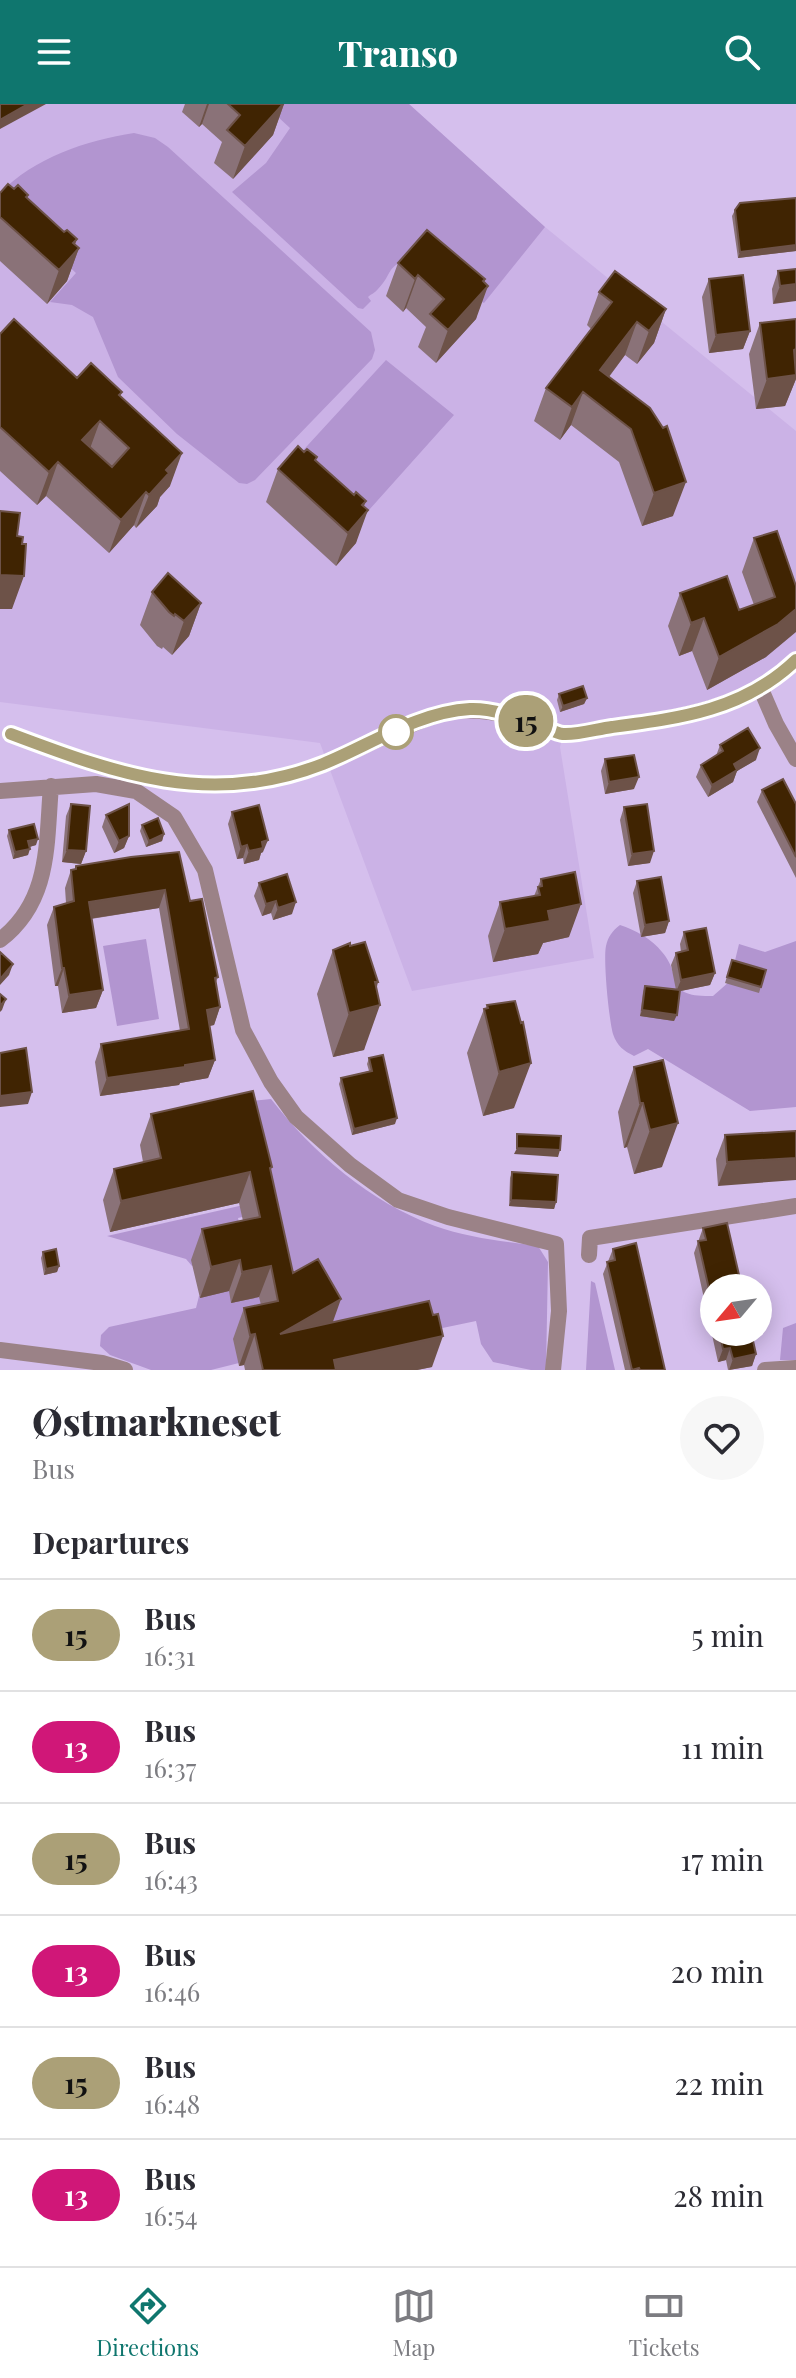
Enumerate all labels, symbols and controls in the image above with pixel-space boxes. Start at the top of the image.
text: Transo [338,28,458,76]
icon: menu [32,30,76,74]
icon: search [720,30,764,74]
line badge: 15 [490,695,562,747]
text: 15 [514,702,538,739]
unlabelled marker [379,715,413,749]
north arrow [700,1274,772,1346]
map controls [700,1274,772,1346]
text: Østmarkneset [32,1395,281,1446]
button: heart [680,1396,764,1480]
text: Bus [32,1451,75,1486]
text: Departures [32,1522,189,1562]
text: Bus [144,1598,196,1638]
text: 5 min [691,1615,764,1655]
text: 15 [64,1616,88,1653]
text: 16:31 [144,1638,195,1673]
text: Bus [144,1710,196,1750]
text: 11 min [681,1727,764,1767]
text: 13 [64,1728,88,1765]
text: 16:37 [144,1750,196,1785]
text: Bus [144,1822,196,1862]
text: 17 min [680,1839,764,1879]
text: 15 [64,1840,88,1877]
text: 16:43 [144,1862,198,1897]
text: Bus [144,1934,196,1974]
text: 20 min [671,1951,764,1991]
text: 13 [64,1952,88,1989]
text: 16:46 [144,1974,200,2009]
text: Bus [144,2046,196,2086]
text: 22 min [674,2063,764,2103]
text: 15 [64,2064,88,2101]
text: 16:48 [144,2086,200,2121]
text: Bus [144,2158,196,2198]
text: 28 min [673,2175,764,2215]
text: 13 [64,2176,88,2213]
text: 16:54 [144,2198,198,2233]
tab: Directions [96,2284,199,2362]
tab: Map [392,2284,436,2362]
tab: Tickets [629,2284,700,2362]

